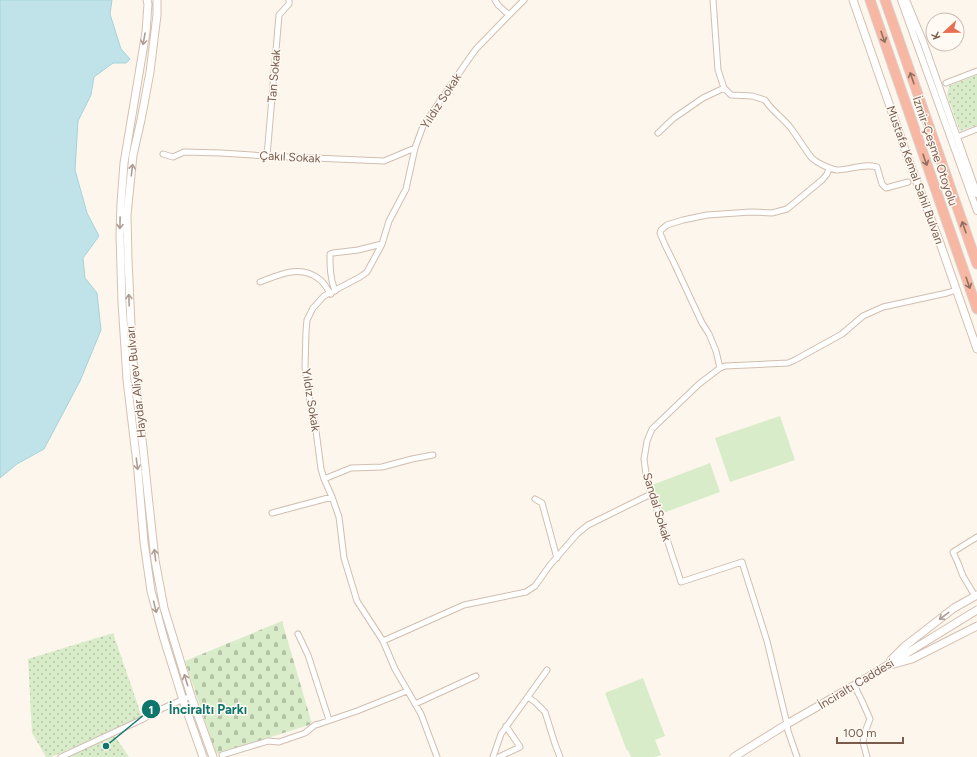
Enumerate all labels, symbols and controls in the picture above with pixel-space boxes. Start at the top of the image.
north arrow [925,12,965,52]
text: K [929,29,944,41]
one-way arrow [879,30,887,42]
one-way arrow [140,32,148,45]
street label: Tan Sokak [265,49,283,103]
street label: Yıldız Sokak [418,70,464,131]
one-way arrow [908,72,916,84]
street label: İzmir-Çeşme Otoyolu [910,94,960,208]
street label: Mustafa Kemal Sahil Bulvarı [883,104,947,246]
street label: Çakıl Sokak [259,148,321,166]
one-way arrow [922,153,929,166]
one-way arrow [128,164,135,177]
one-way arrow [116,216,124,229]
one-way arrow [960,220,967,233]
one-way arrow [964,276,972,288]
one-way arrow [125,294,133,307]
street label: Haydar Aliyev Bulvarı [123,325,149,439]
street label: Yıldız Sokak [299,368,323,433]
one-way arrow [133,457,141,470]
street label: Sandal Sokak [640,471,674,543]
one-way arrow [151,549,158,562]
one-way arrow [152,600,159,613]
one-way arrow [939,612,950,620]
street label: İnciraltı Caddesi [815,656,897,712]
one-way arrow [182,674,189,687]
callout: İnciraltı Parkı [141,697,255,722]
text: İnciraltı Parkı [169,701,247,717]
text: 1 [148,703,154,717]
scale bar [837,719,903,745]
text: 100 m [843,726,877,740]

